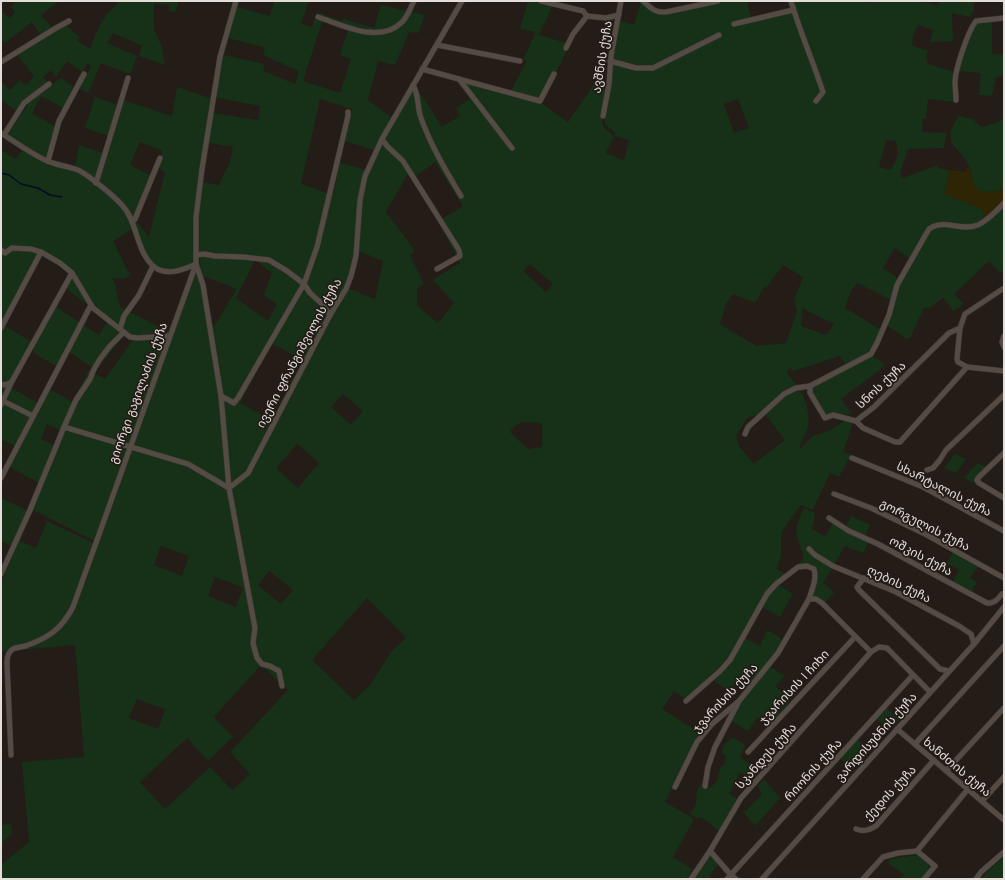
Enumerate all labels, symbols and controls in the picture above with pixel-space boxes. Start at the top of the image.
street label: ავშნის ქუჩა [588,20,615,94]
street label: ივერი ფრანგიშვილის ქუჩა [253,275,345,431]
street label: გიორგი გაგილაძის ქუჩა [105,320,171,466]
street label: სნოს ქუჩა [853,358,909,411]
street label: სხარტალის ქუჩა [894,458,994,520]
street label: გორგულის ქუჩა [877,495,973,555]
street label: ოშკის ქუჩა [887,533,955,578]
street label: ღების ქუჩა [864,562,934,606]
street label: ჯვარისის I ჩიხი [755,646,832,727]
street label: ჯვარისის ქუჩა [689,660,761,735]
street label: ვარდისუბნის ქუჩა [832,689,920,785]
street label: სკანდეს ქუჩა [732,720,800,792]
street label: ხანძთის ქუჩა [920,734,994,799]
street label: რიონის ქუჩა [781,735,845,804]
street label: ქედის ქუჩა [860,762,920,824]

